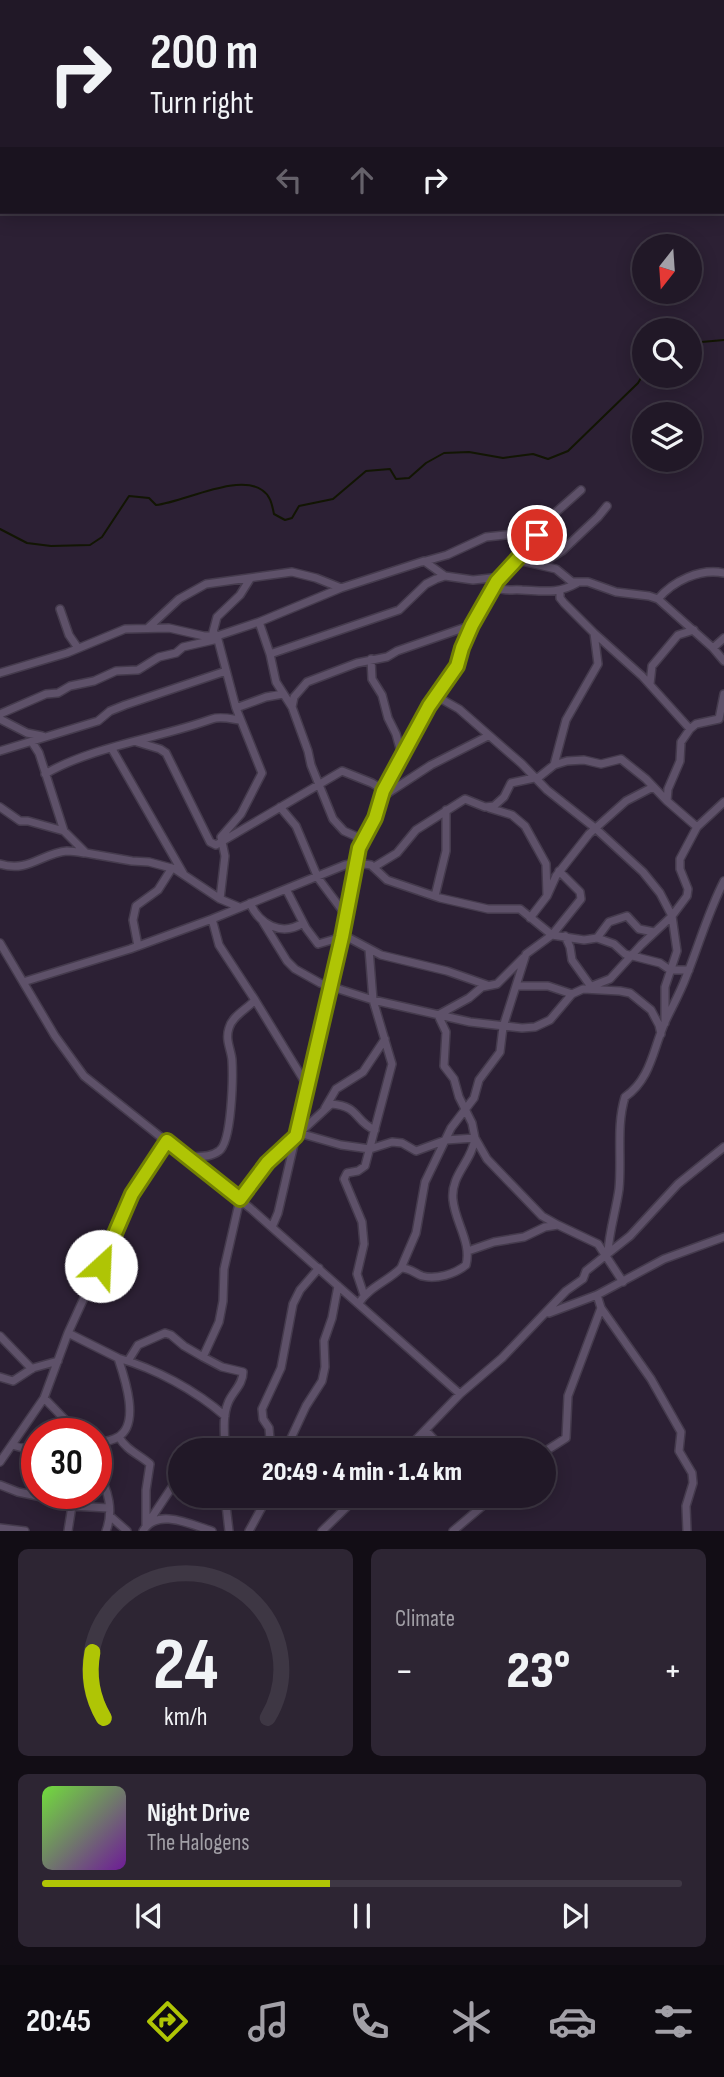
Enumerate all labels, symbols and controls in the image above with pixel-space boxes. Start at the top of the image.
text: 200 m [150,24,258,83]
icon: right [35,28,126,119]
text: Turn right [150,84,254,123]
icon: left [270,161,308,199]
icon: ahead [343,161,381,199]
icon: right [416,161,454,199]
north arrow [632,234,702,304]
map controls [632,234,702,472]
button: search [632,318,702,388]
button: layers [632,402,702,472]
pin [507,505,567,565]
icon: arrive [518,516,556,554]
position arrow [64,1229,138,1303]
speed limit sign: 30 [21,1418,112,1509]
text: 20:49 · 4 min · 1.4 km [262,1457,462,1488]
text: Climate [395,1605,455,1633]
text: 24 [153,1623,218,1711]
text: 23° [506,1640,571,1703]
text: − [395,1649,414,1694]
text: + [663,1649,682,1694]
text: km/h [164,1702,207,1733]
text: Night Drive [147,1798,250,1829]
text: The Halogens [147,1829,250,1857]
icon: previous [130,1897,168,1935]
icon: pause [343,1897,381,1935]
icon: next [556,1897,594,1935]
icon: directions [143,1997,192,2046]
icon: music [244,1997,293,2046]
icon: phone [345,1997,394,2046]
icon: climate [447,1997,496,2046]
icon: car [548,1997,597,2046]
icon: filters [649,1997,698,2046]
text: 20:45 [26,2002,91,2041]

